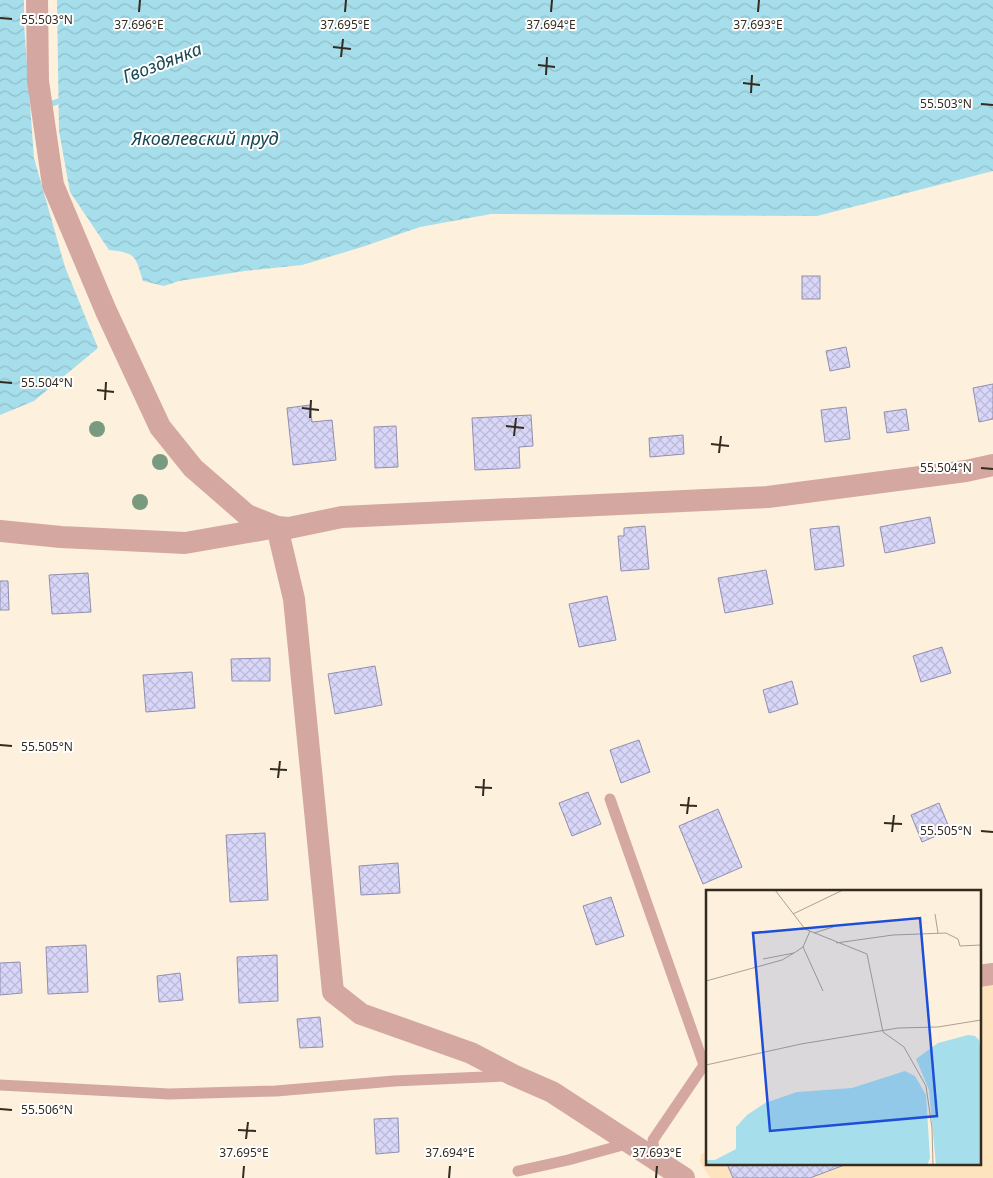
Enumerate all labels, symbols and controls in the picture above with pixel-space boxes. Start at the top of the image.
text: 55.503°N [21,11,73,28]
text: 37.696°E [114,16,164,33]
text: 37.695°E [320,16,370,33]
text: 37.694°E [526,16,576,33]
text: 37.693°E [733,16,783,33]
water label: Гвоздянка [119,36,205,88]
text: 55.503°N [920,95,972,112]
water label: Яковлевский пруд [131,126,278,150]
text: 55.504°N [21,374,73,391]
text: 55.504°N [920,459,972,476]
text: 55.505°N [21,738,73,755]
text: 55.505°N [920,822,972,839]
inset map [706,890,980,1166]
text: 55.506°N [21,1101,73,1118]
text: 37.695°E [219,1144,269,1161]
text: 37.694°E [425,1144,475,1161]
text: 37.693°E [632,1144,682,1161]

